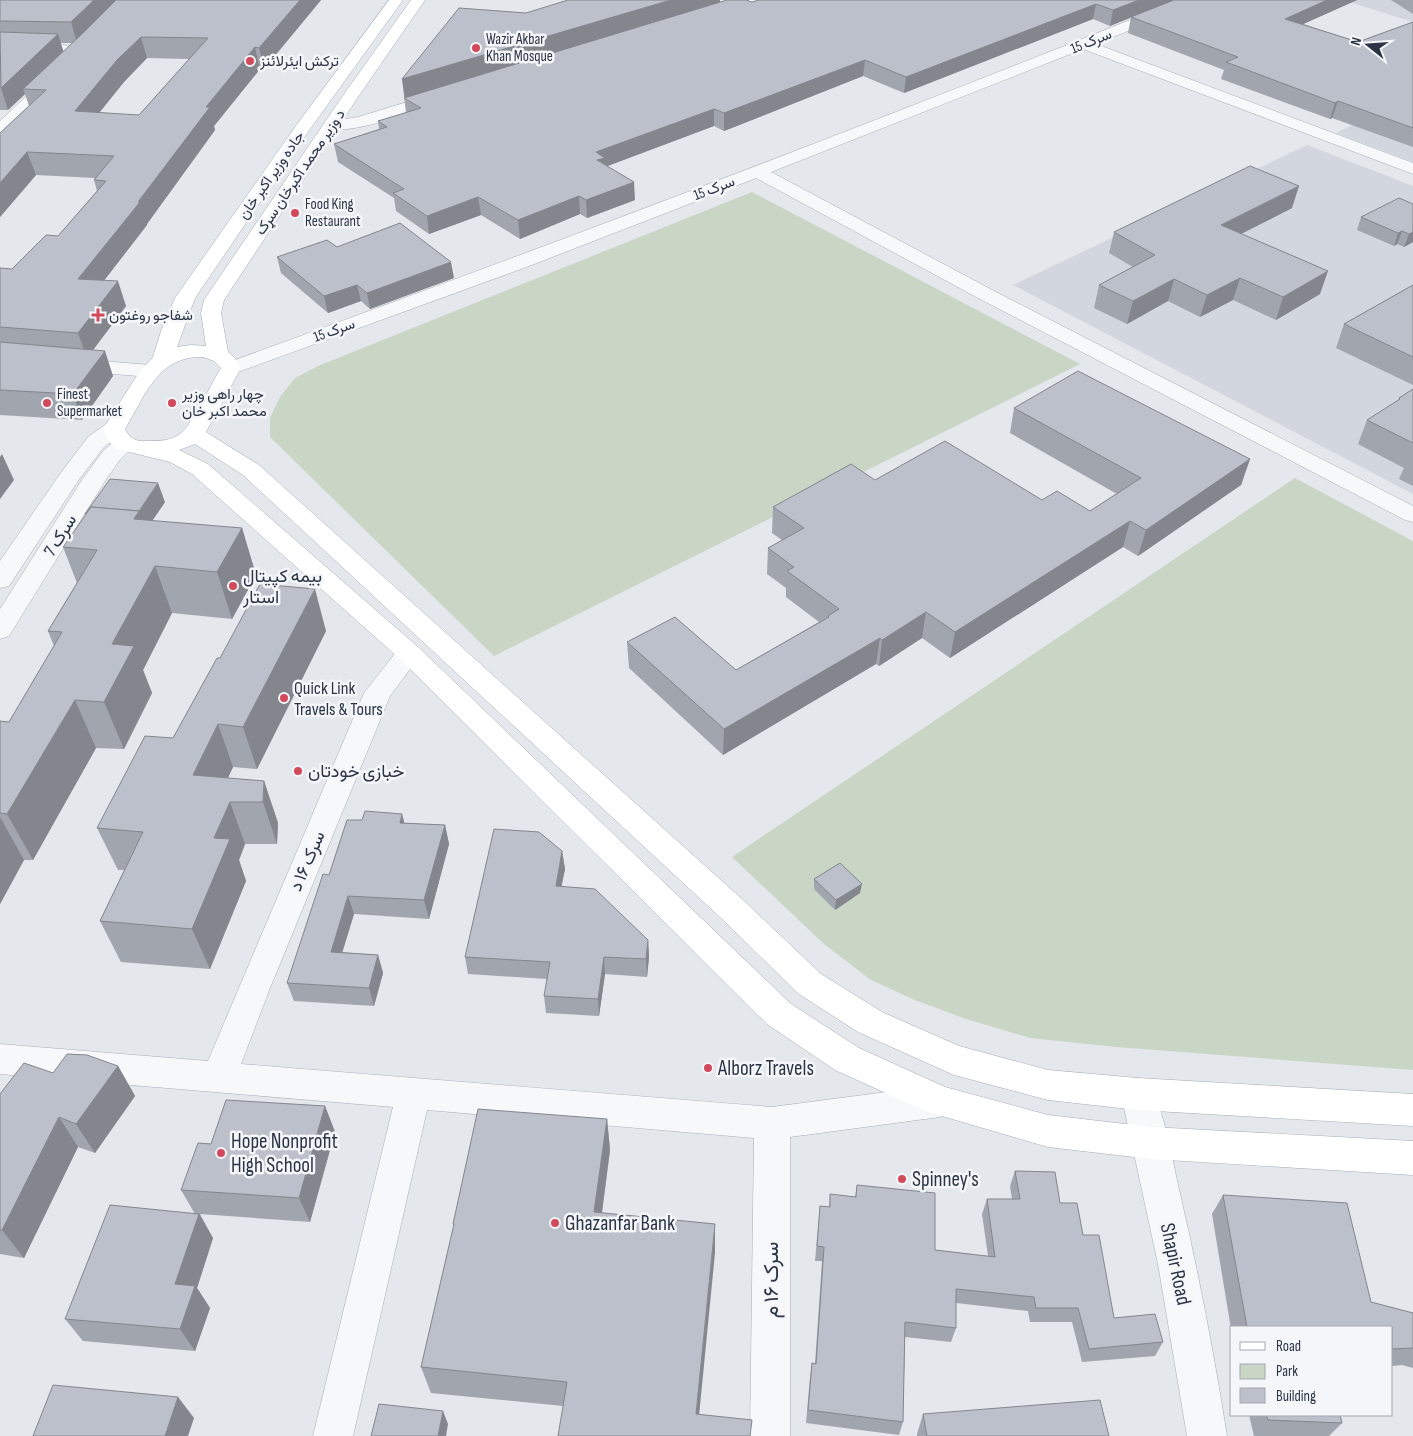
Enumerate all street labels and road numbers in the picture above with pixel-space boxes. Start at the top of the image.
street label: سرک 15 [1068,25,1115,58]
street label: د وزیر محمد اکبرخان سړک [251,106,350,239]
street label: جاده وزیر اکبر خان [234,128,309,223]
street label: سرک 15 [691,172,738,205]
street label: سرک 15 [311,314,358,347]
street label: سرک 7 [40,510,81,560]
street label: سرک ۱۶ د [285,828,330,895]
street label: Shapir Road [1155,1221,1196,1307]
street label: سرک ۱۶ م [759,1242,785,1318]

